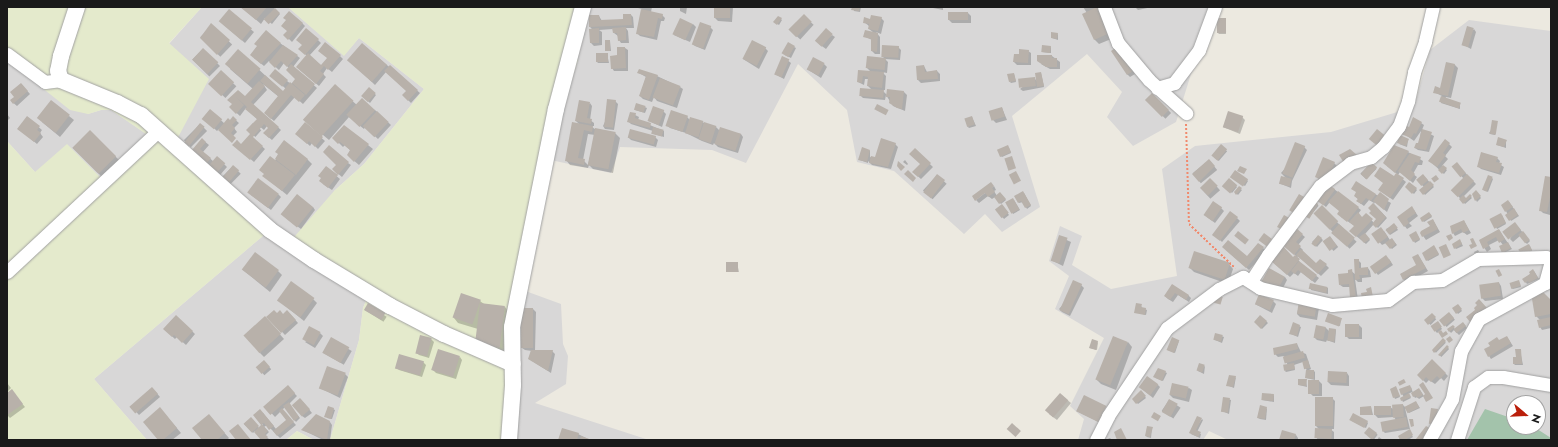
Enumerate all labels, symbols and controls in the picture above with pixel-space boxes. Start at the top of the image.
north arrow [1506,395,1546,435]
text: N [1527,412,1545,425]

